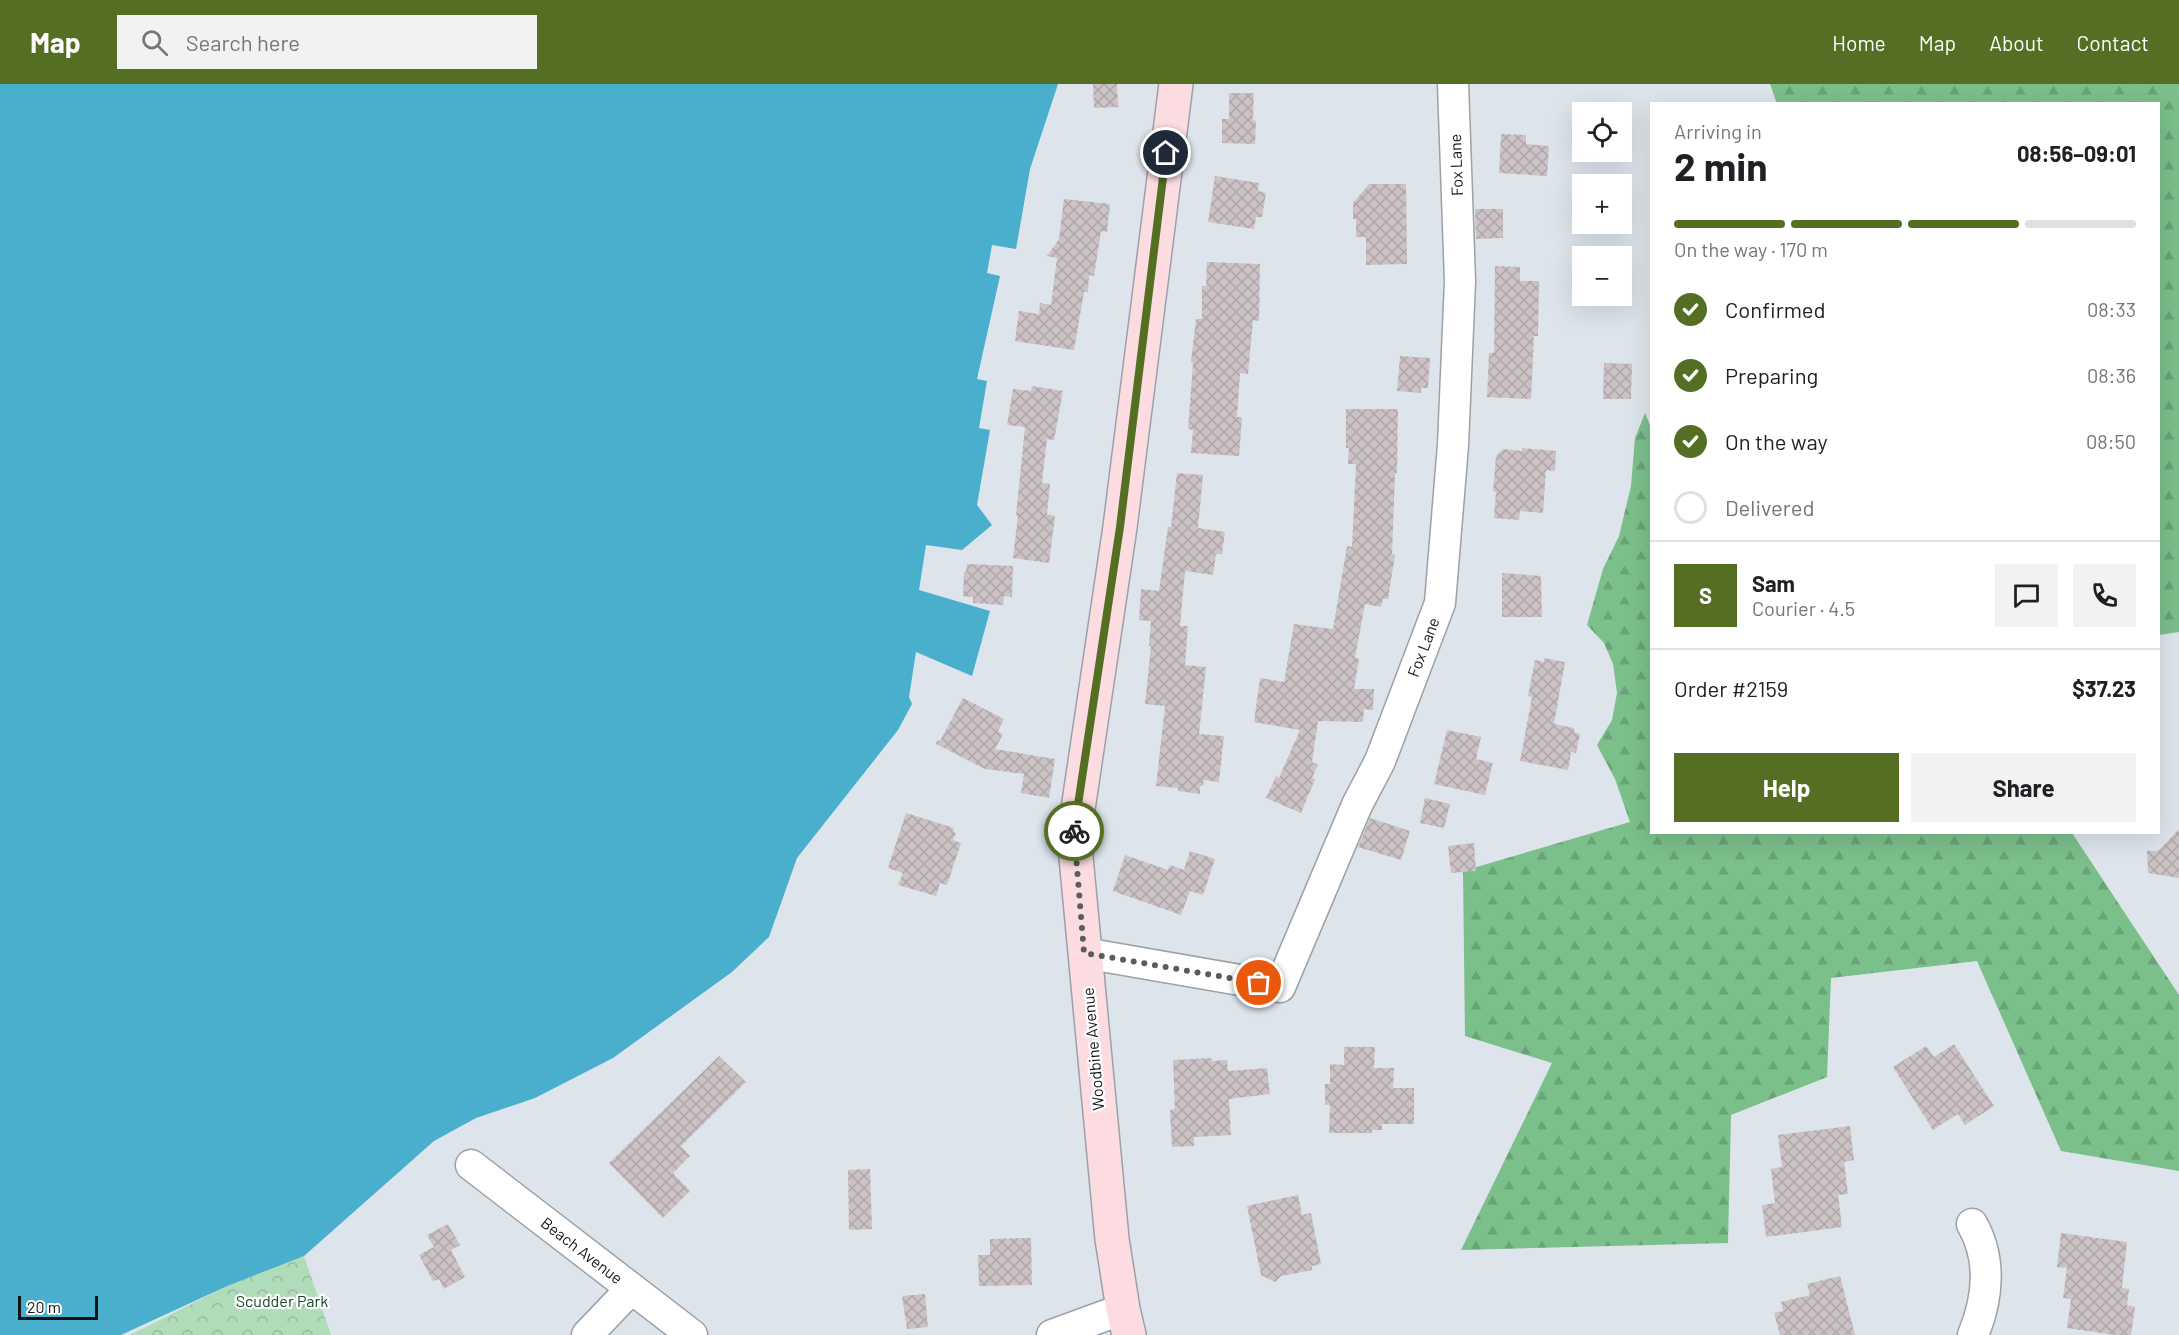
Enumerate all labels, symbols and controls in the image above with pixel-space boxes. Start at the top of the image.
search box [117,15,537,69]
text: Map [30,25,81,59]
icon: search [138,26,171,59]
text: Search here [186,29,300,55]
text: Home [1832,30,1886,55]
text: Map [1919,30,1956,55]
text: About [1989,30,2044,55]
text: Contact [2077,30,2149,55]
map controls [1572,102,1632,306]
button: locate [1572,102,1632,162]
text: Arriving in [1674,119,1762,143]
pin [1140,127,1191,178]
street label: Fox Lane [1445,134,1466,196]
icon: home [1149,136,1182,169]
text: 08:56–09:01 [2017,140,2136,166]
text: 2 min [1674,142,1767,189]
button: + [1572,174,1632,234]
text: On the way · 170 m [1674,237,1828,261]
button: − [1572,246,1632,306]
icon: check [1674,293,1707,326]
text: Confirmed [1725,296,1825,322]
text: 08:33 [2087,297,2136,321]
icon: check [1674,359,1707,392]
text: Preparing [1725,362,1818,388]
text: 08:36 [2087,363,2136,387]
icon: check [1674,425,1707,458]
text: On the way [1725,428,1828,454]
text: 08:50 [2086,429,2136,453]
text: Delivered [1725,494,1814,520]
button: chat [1995,564,2058,627]
button: phone [2073,564,2136,627]
text: Sam [1752,570,1795,596]
text: S [1699,582,1712,608]
text: Courier · 4.5 [1752,596,1855,620]
street label: Fox Lane [1403,615,1443,679]
text: Order #2159 [1674,675,1788,701]
text: $37.23 [2072,675,2136,701]
button: Help [1674,753,1899,822]
button: Share [1911,753,2136,822]
courier [1044,801,1104,861]
icon: bike [1058,815,1091,848]
pin [1233,957,1284,1008]
icon: bag [1242,966,1275,999]
street label: Woodbine Avenue [1078,987,1107,1111]
street label: Beach Avenue [538,1213,627,1287]
park label: Scudder Park [236,1291,328,1310]
scale bar [18,1293,98,1320]
text: 20 m [27,1297,61,1316]

